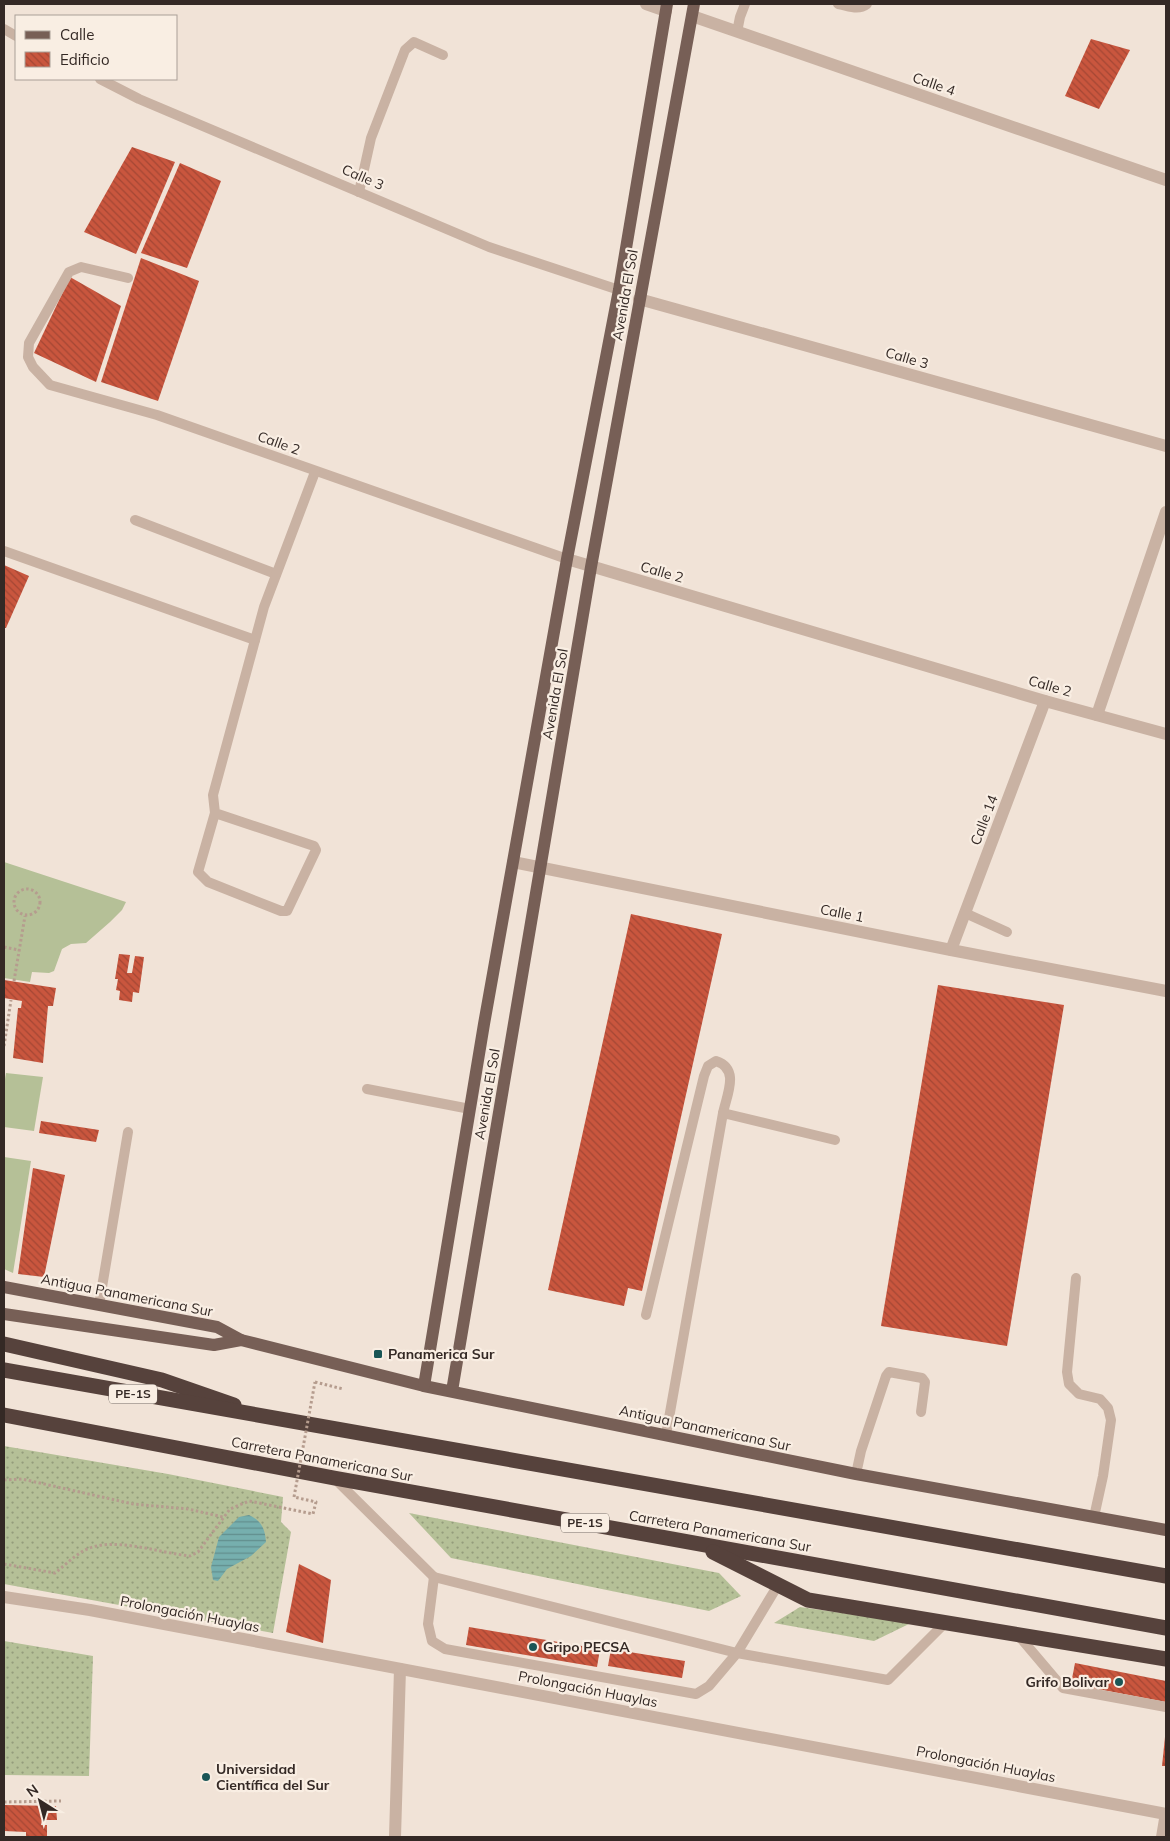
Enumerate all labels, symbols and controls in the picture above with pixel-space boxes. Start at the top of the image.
legend [15,15,178,80]
text: Calle [60,25,94,44]
text: Edificio [60,50,110,69]
street label: Calle 4 [910,68,958,100]
street label: Calle 3 [339,160,387,194]
street label: Avenida El Sol [608,248,642,342]
street label: Calle 3 [883,343,931,373]
street label: Calle 2 [255,427,303,459]
street label: Calle 2 [638,557,686,587]
street label: Avenida El Sol [538,647,572,741]
street label: Calle 2 [1026,671,1074,701]
street label: Calle 14 [966,792,1002,848]
street label: Calle 1 [819,900,865,926]
street label: Avenida El Sol [470,1047,504,1141]
street label: Antigua Panamericana Sur [39,1269,215,1321]
place label: Panamerica Sur [388,1345,495,1363]
marker: Panamerica Sur [372,1348,384,1360]
road number: PE-1S [109,1385,157,1404]
street label: Antigua Panamericana Sur [618,1401,793,1455]
street label: Carretera Panamericana Sur [230,1433,415,1486]
street label: Carretera Panamericana Sur [628,1506,813,1556]
road number: PE-1S [561,1514,609,1532]
street label: Prolongación Huaylas [119,1592,261,1636]
place label: Gripo PECSA [543,1638,630,1656]
marker: Gripo PECSA [527,1641,539,1653]
street label: Prolongación Huaylas [517,1667,659,1711]
place label: Grifo Bolivar [1025,1673,1109,1691]
marker: Grifo Bolivar [1113,1676,1125,1688]
street label: Prolongación Huaylas [915,1742,1057,1786]
place label: Universidad Científica del Sur [216,1760,330,1794]
marker: Universidad Científica del Sur [200,1771,212,1783]
north arrow [15,1776,65,1826]
text: N [23,1780,42,1801]

